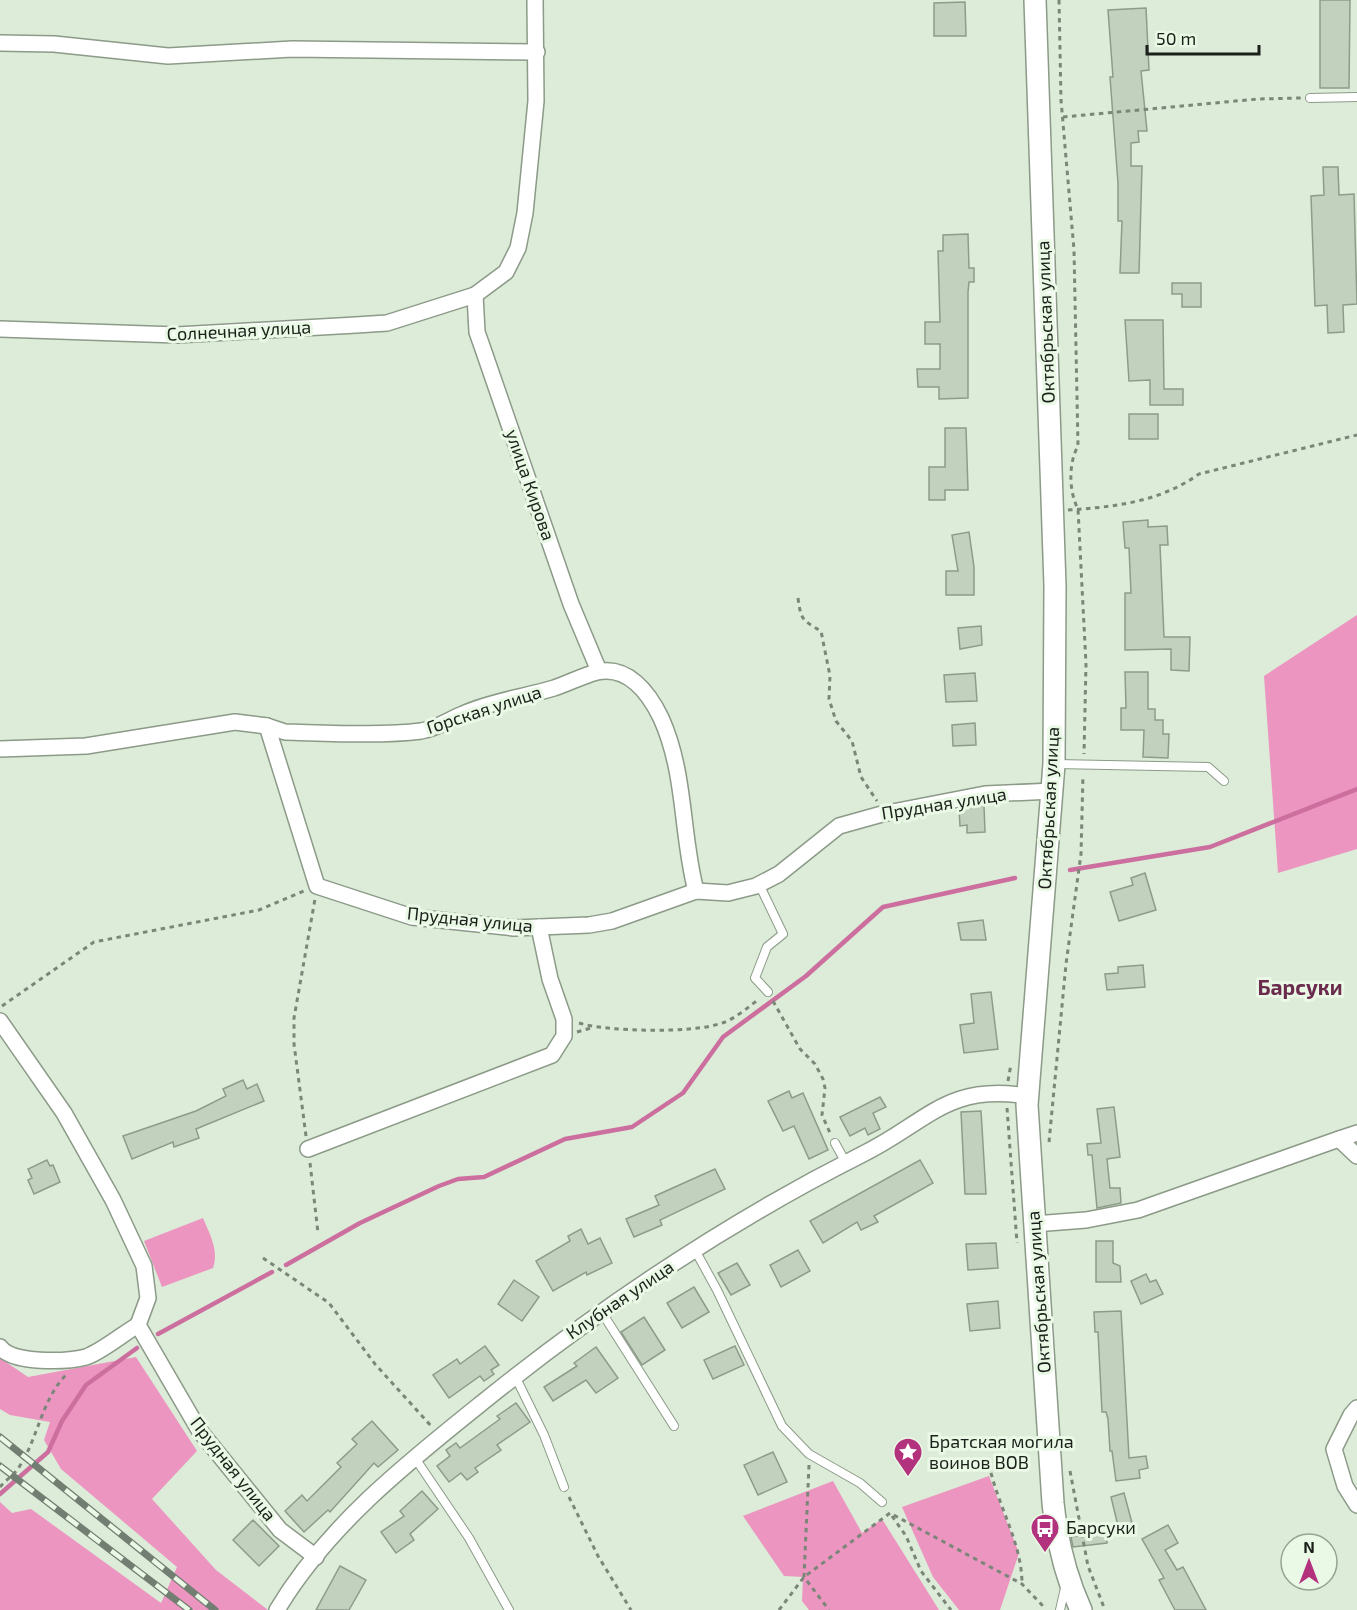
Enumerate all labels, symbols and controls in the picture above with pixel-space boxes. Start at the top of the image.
scale bar [1147,18,1260,56]
text: 50 m [1156,27,1196,49]
street label: Октябрьская улица [1031,240,1059,404]
street label: Солнечная улица [166,315,312,345]
street label: улица Кирова [502,426,560,543]
street label: Горская улица [423,680,544,738]
street label: Октябрьская улица [1033,726,1063,890]
street label: Прудная улица [880,782,1008,824]
street label: Прудная улица [406,901,534,937]
district label: Барсуки [1257,974,1343,999]
street label: Октябрьская улица [1021,1210,1055,1374]
street label: Клубная улица [561,1255,678,1343]
street label: Прудная улица [186,1412,281,1525]
place label: Братская могила воинов ВОВ [929,1430,1074,1473]
place icon: Братская могила воинов ВОВ [892,1436,924,1478]
bus stop icon: Барсуки [1029,1512,1061,1554]
place label: Барсуки [1066,1516,1136,1538]
north arrow [1279,1532,1339,1592]
text: N [1303,1537,1315,1556]

